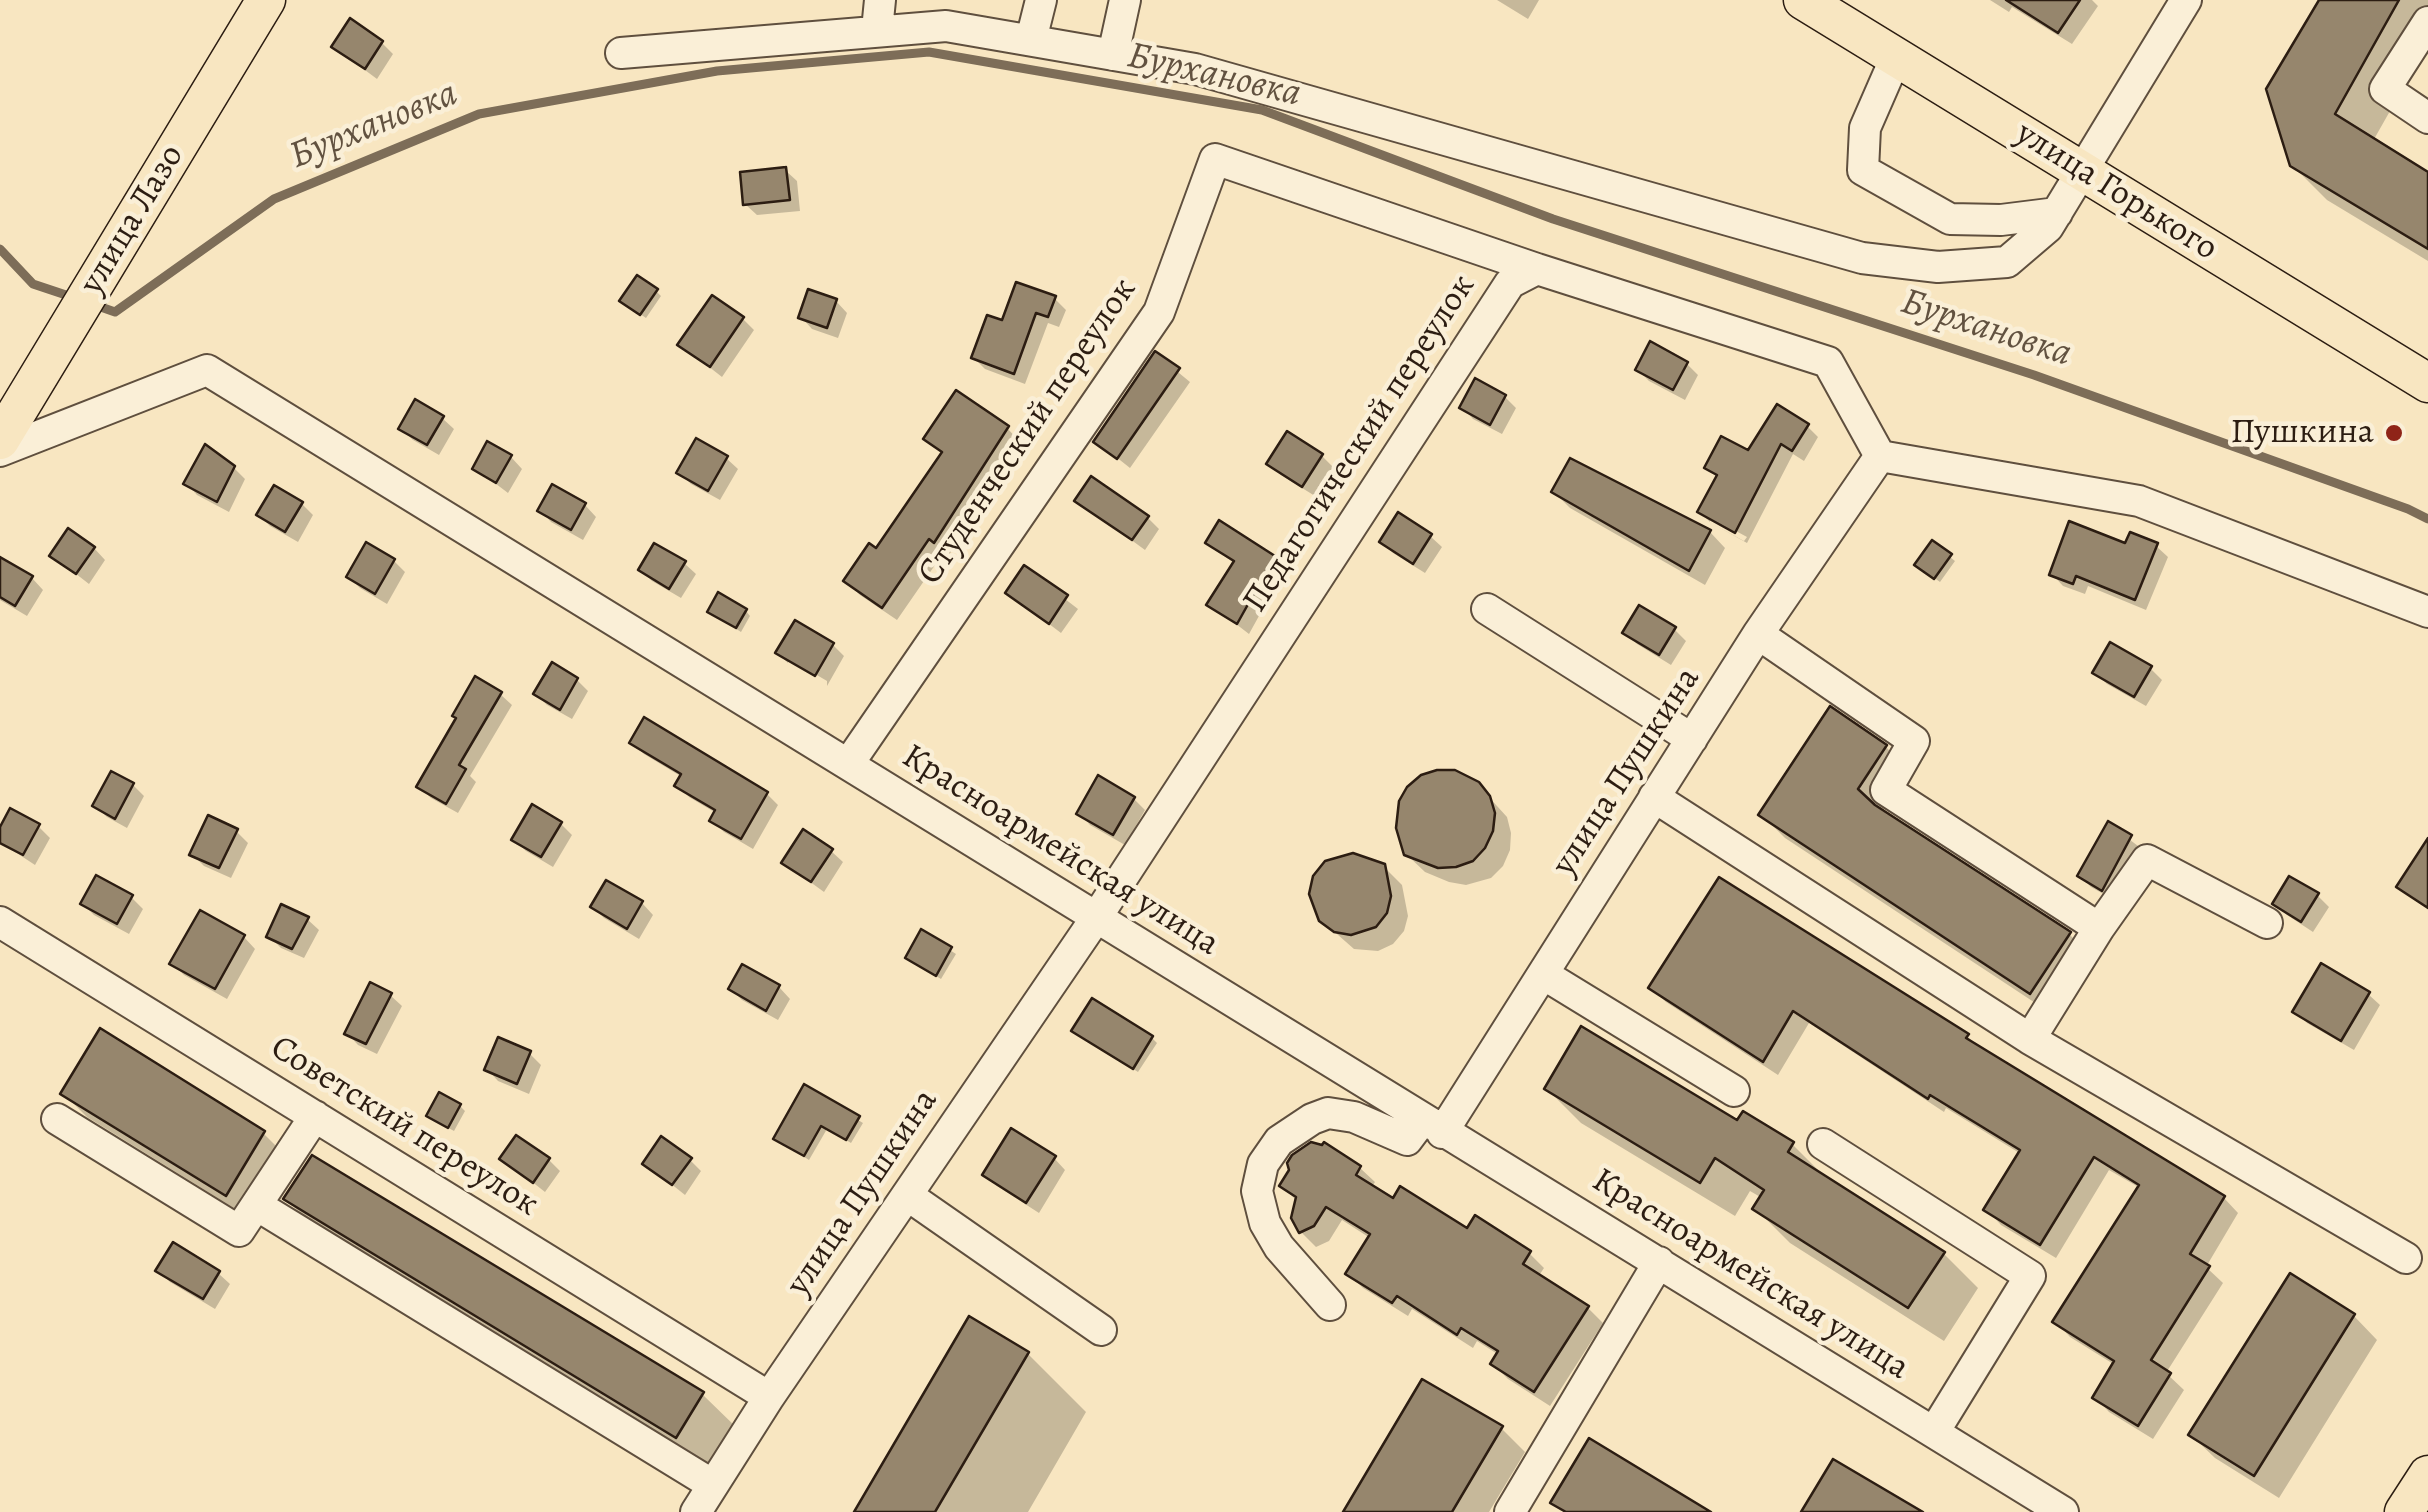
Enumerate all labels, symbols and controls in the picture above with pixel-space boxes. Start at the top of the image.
water label: Бурхановка [1123,34,1305,118]
water label: Бурхановка [284,72,464,180]
street label: улица Горького [2007,113,2225,271]
street label: улица Лазо [72,138,194,302]
street label: Педагогический переулок [1235,267,1485,621]
street label: Студенческий переулок [910,271,1146,593]
water label: Бурхановка [1895,280,2077,378]
place label: Пушкина [2231,412,2374,454]
marker: Пушкина [2383,422,2405,444]
street label: улица Пушкина [1544,660,1710,884]
street label: Красноармейская улица [894,736,1226,966]
street label: Советский переулок [262,1028,546,1226]
street label: улица Пушкина [779,1082,947,1304]
street label: Красноармейская улица [1584,1160,1916,1390]

